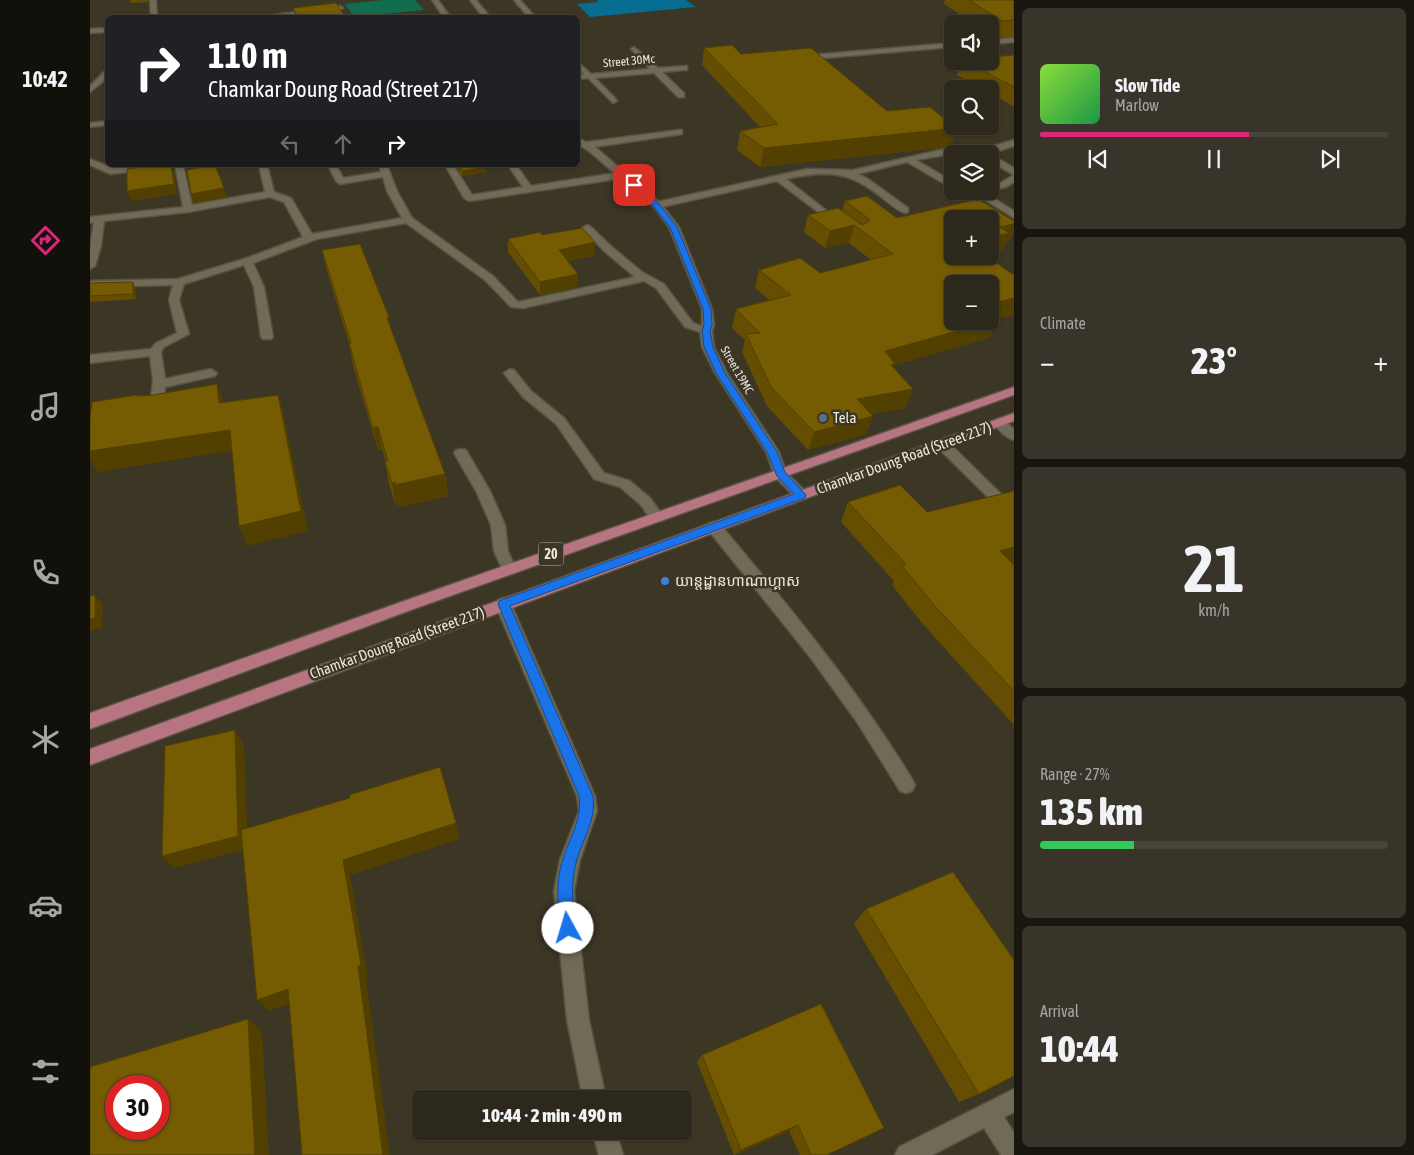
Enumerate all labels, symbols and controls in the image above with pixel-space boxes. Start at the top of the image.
map controls [944,15,999,330]
button: sound [944,15,999,70]
icon: right [125,35,190,100]
text: 110 m [208,35,287,75]
street label: Street 30Mc [603,52,656,70]
text: 10:42 [22,66,68,92]
text: Slow Tide [1115,74,1180,96]
text: Chamkar Doung Road (Street 217) [208,76,478,102]
button: search [944,80,999,135]
text: Marlow [1115,96,1159,114]
icon: left [276,130,304,158]
icon: ahead [329,130,357,158]
icon: right [382,130,410,158]
button: layers [944,145,999,200]
icon: previous [1084,145,1112,173]
icon: pause [1200,145,1228,173]
icon: next [1316,145,1344,173]
pin [613,164,655,206]
icon: arrive [620,171,648,199]
button: + [944,210,999,265]
icon: directions [28,223,63,258]
button: − [944,275,999,330]
text: Climate [1040,314,1086,332]
text: 23° [1191,339,1237,382]
street label: Street 19MC [718,344,757,397]
text: − [1040,345,1055,377]
text: + [1373,345,1388,377]
icon: music [28,389,63,424]
place label: Tela [833,409,856,426]
marker: Tela [817,412,829,424]
street label: Chamkar Doung Road (Street 217) [814,418,993,497]
text: 21 [1183,531,1245,606]
road number: 20 [538,542,564,566]
icon: phone [28,555,63,590]
place label: យាន្ដដ្ឋានហាណាហ្គាស [675,572,800,590]
marker: យាន្ដដ្ឋានហាណាហ្គាស [659,575,671,587]
text: km/h [1198,601,1230,619]
street label: Chamkar Doung Road (Street 217) [307,603,486,682]
icon: climate [28,722,63,757]
text: Range · 27% [1040,765,1110,783]
text: 135 km [1040,790,1143,833]
icon: car [28,888,63,923]
position arrow [541,901,593,953]
text: Arrival [1040,1002,1079,1020]
text: 10:44 [1040,1027,1119,1070]
icon: filters [28,1054,63,1089]
speed limit sign: 30 [105,1075,170,1140]
text: 10:44 · 2 min · 490 m [482,1104,622,1126]

